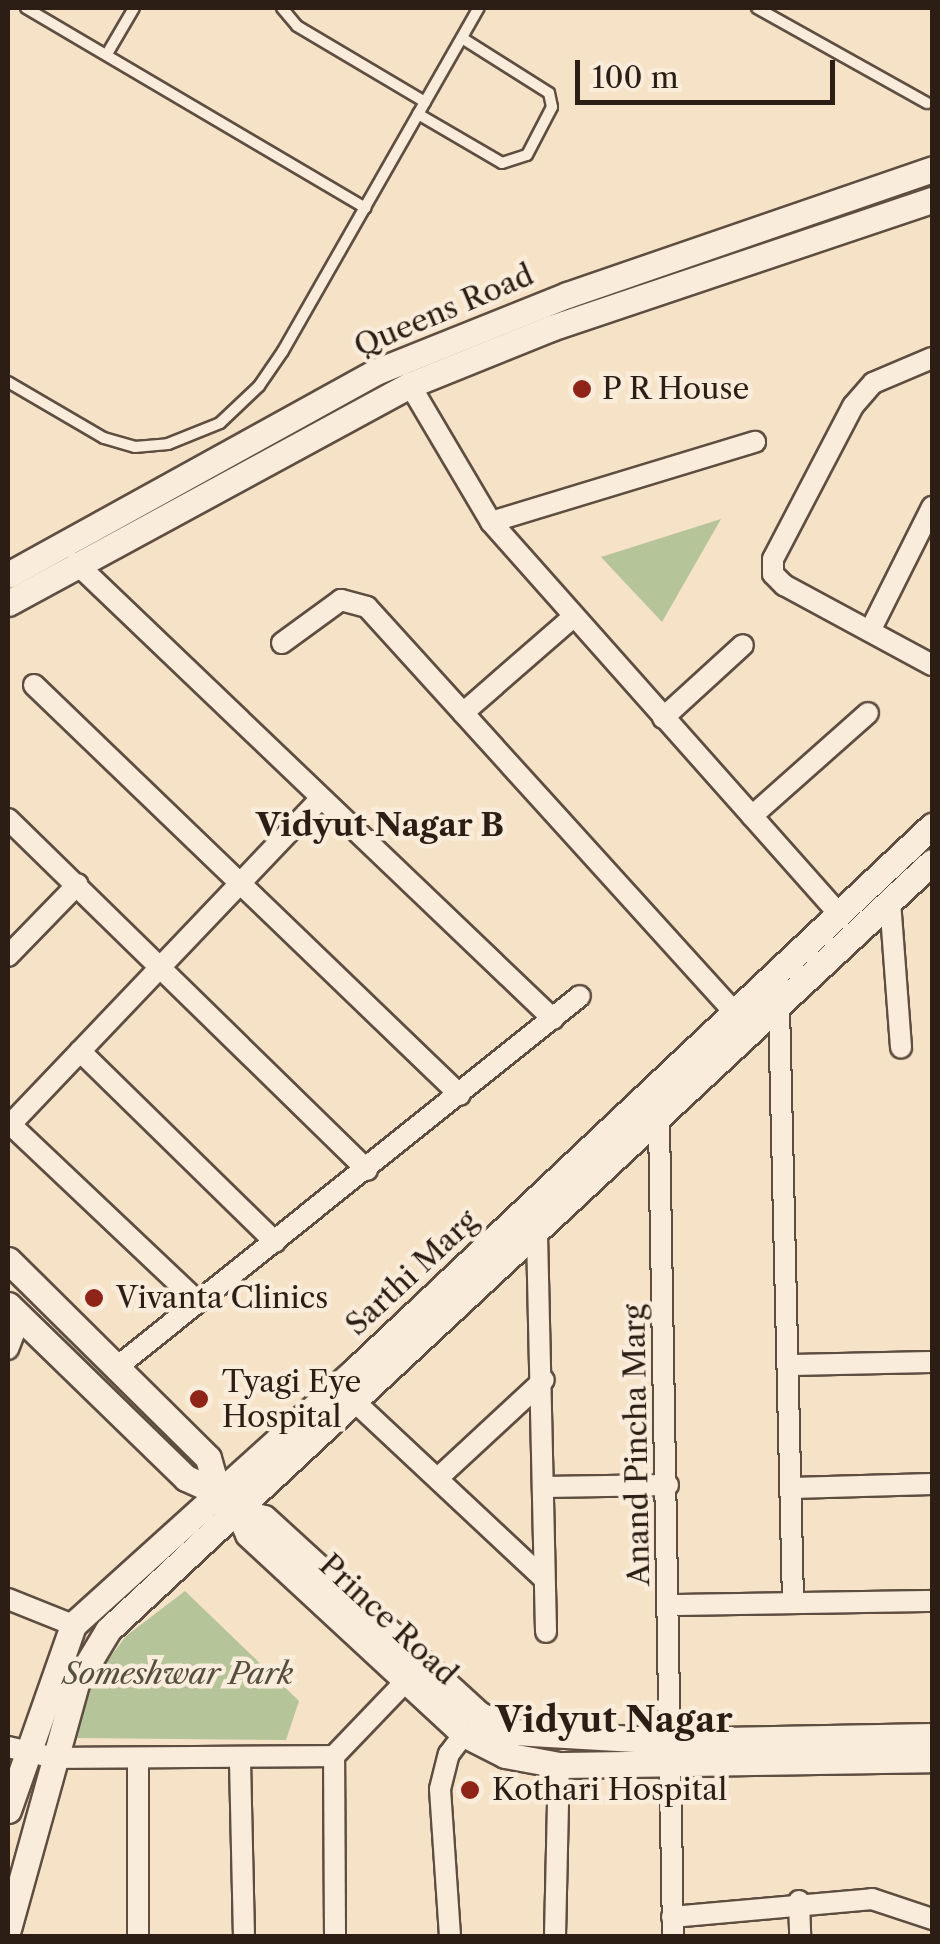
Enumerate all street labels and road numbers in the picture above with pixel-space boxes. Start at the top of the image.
street label: Queens Road [349,257,539,365]
street label: Sarthi Marg [339,1203,485,1343]
street label: Anand Pincha Marg [617,1304,657,1586]
street label: Prince Road [312,1547,464,1693]

